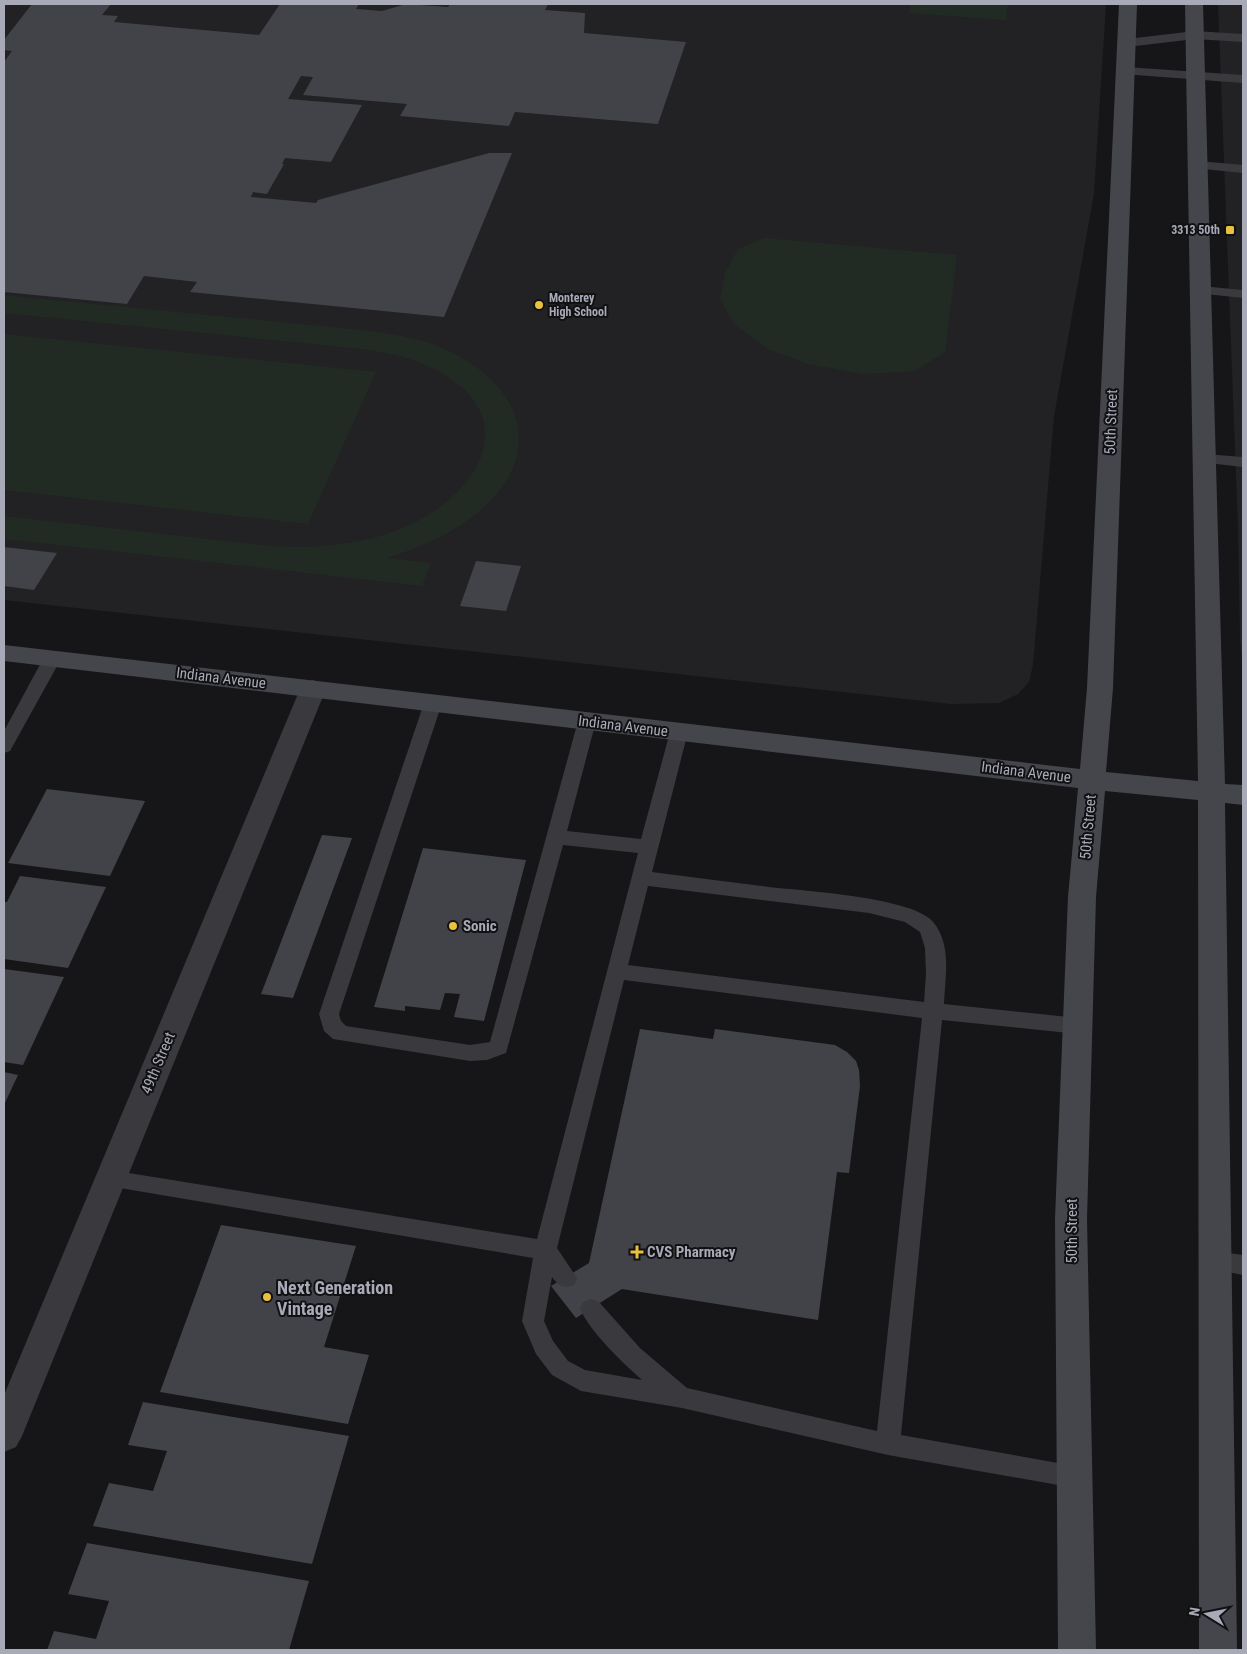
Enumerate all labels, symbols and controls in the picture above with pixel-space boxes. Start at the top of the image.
place label: 3313 50th [1171,223,1220,237]
marker: 3313 50th [1224,224,1236,236]
place label: Monterey High School [549,291,607,319]
marker: Monterey High School [533,299,545,311]
street label: 50th Street [1101,389,1121,455]
street label: Indiana Avenue [175,664,267,692]
street label: Indiana Avenue [577,712,669,740]
street label: Indiana Avenue [980,758,1072,786]
street label: 50th Street [1076,794,1100,860]
place label: Sonic [463,917,497,935]
marker: Sonic [447,920,459,932]
street label: 49th Street [137,1030,179,1096]
street label: 50th Street [1063,1198,1081,1264]
place label: CVS Pharmacy [647,1243,736,1261]
marker: CVS Pharmacy [631,1246,643,1258]
place label: Next Generation Vintage [277,1277,393,1319]
marker: Next Generation Vintage [261,1291,273,1303]
north arrow [1182,1589,1232,1639]
text: N [1186,1606,1203,1617]

